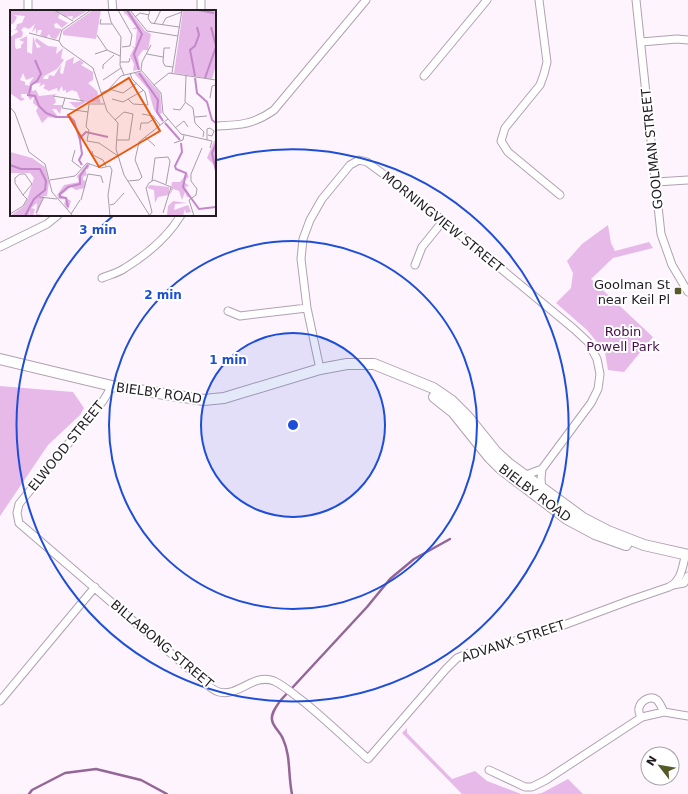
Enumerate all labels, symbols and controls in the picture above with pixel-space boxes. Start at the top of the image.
inset map [10,10,216,216]
street label: GOOLMAN STREET [638,88,666,210]
street label: MORNINGVIEW STREET [379,169,507,275]
text: 3 min [79,223,117,237]
place label: Goolman St near Keil Pl [594,277,670,307]
marker: Goolman St near Keil Pl [673,286,683,296]
text: 2 min [144,288,182,302]
park label: Robin Powell Park [586,324,660,354]
text: 1 min [209,353,247,367]
street label: BIELBY ROAD [115,380,203,406]
street label: ELWOOD STREET [25,398,107,494]
centre of rings [286,418,300,432]
street label: BIELBY ROAD [496,461,574,525]
street label: BILLABONG STREET [108,597,216,691]
street label: ADVANX STREET [459,617,567,665]
north arrow [640,746,680,786]
text: N [644,754,660,768]

